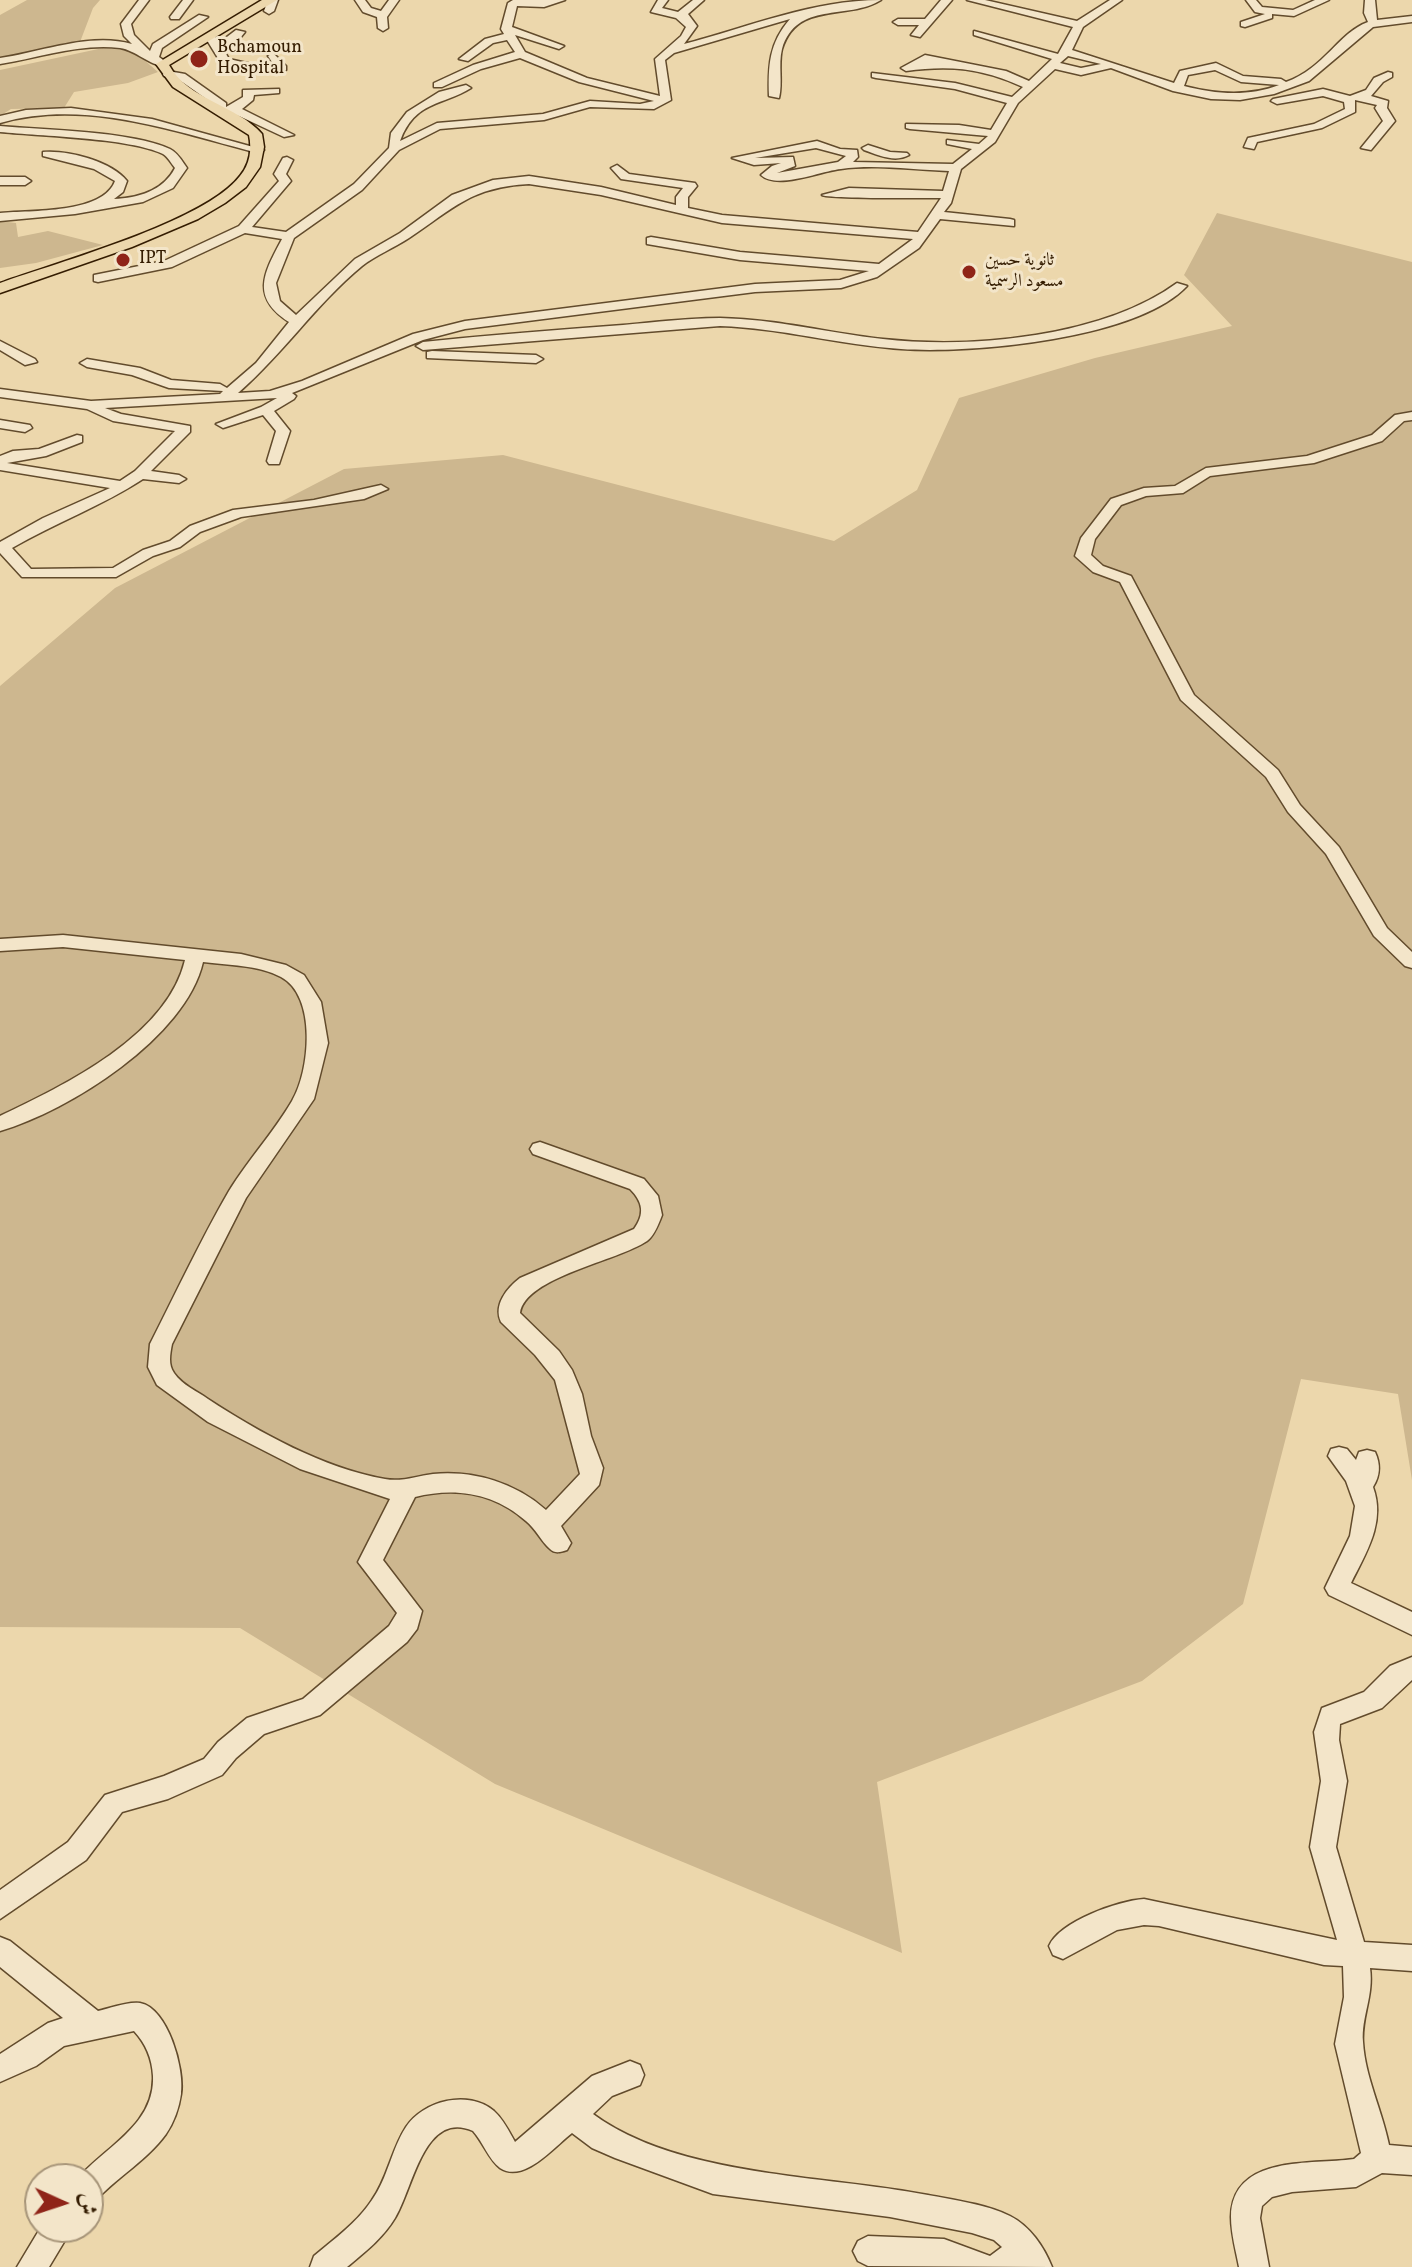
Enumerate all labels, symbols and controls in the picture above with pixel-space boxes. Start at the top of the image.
place label: Bchamoun Hospital [217,38,302,80]
marker: Bchamoun Hospital [188,48,210,70]
place label: IPT [139,249,166,271]
marker: IPT [114,251,132,269]
place label: ثانوية حسين مسعود الرسمية [985,251,1064,294]
marker: ثانوية حسين مسعود الرسمية [960,263,978,281]
north arrow [24,2163,104,2243]
text: ش [70,2192,103,2216]

